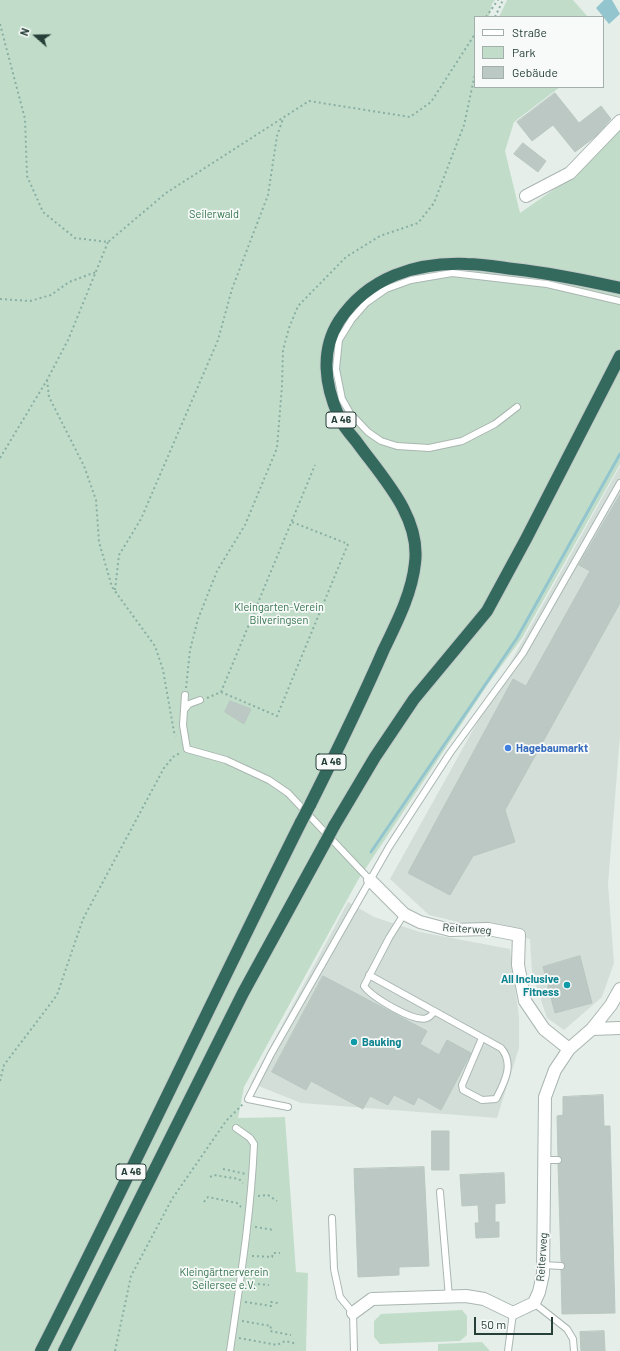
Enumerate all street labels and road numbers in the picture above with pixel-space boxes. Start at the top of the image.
road number: A 46 [326,412,356,428]
road number: A 46 [316,754,346,770]
street label: Reiterweg [442,921,492,937]
road number: A 46 [116,1164,146,1180]
street label: Reiterweg [534,1232,550,1282]

